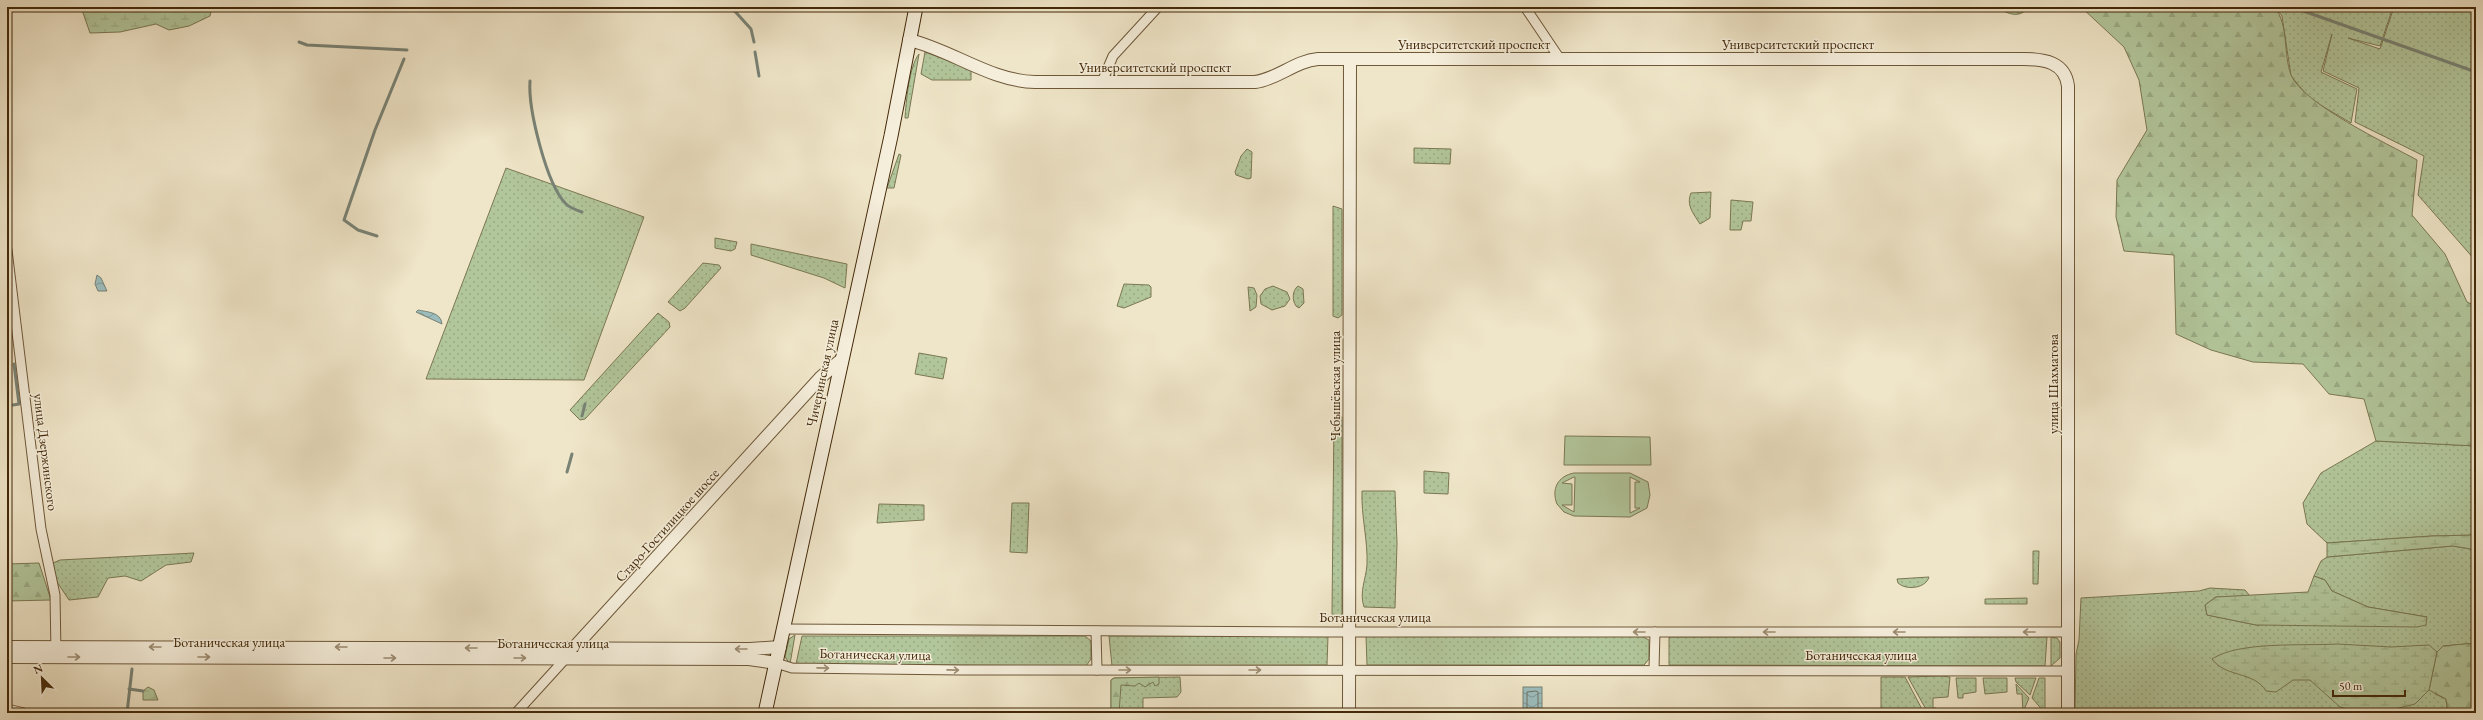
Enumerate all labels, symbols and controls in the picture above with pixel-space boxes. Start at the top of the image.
street label: Университетский проспект [1397,35,1550,53]
street label: Университетский проспект [1721,35,1874,53]
street label: Университетский проспект [1078,58,1231,76]
street label: Чичеринская улица [802,317,842,429]
street label: Чебышёвская улица [1326,330,1344,441]
street label: улица Шахматова [2044,334,2062,434]
street label: улица Дзержинского [30,392,62,512]
street label: Старо-Гостилицкое шоссе [611,464,723,586]
street label: Ботаническая улица [1319,608,1431,626]
one-way arrow [1633,628,1646,636]
one-way arrow [1763,628,1776,636]
one-way arrow [1893,628,1906,636]
one-way arrow [2023,628,2036,636]
street label: Ботаническая улица [173,633,285,651]
street label: Ботаническая улица [497,634,609,652]
one-way arrow [149,643,162,651]
one-way arrow [335,643,348,651]
one-way arrow [465,644,478,652]
street label: Ботаническая улица [819,644,932,664]
one-way arrow [735,645,748,653]
street label: Ботаническая улица [1805,646,1917,664]
one-way arrow [67,653,80,661]
one-way arrow [197,653,210,661]
one-way arrow [383,654,396,662]
one-way arrow [513,654,526,662]
north arrow [22,658,62,698]
text: N [31,661,45,677]
one-way arrow [816,665,829,672]
one-way arrow [946,666,959,674]
one-way arrow [1118,666,1131,674]
one-way arrow [1248,666,1261,674]
scale bar [2333,672,2405,698]
text: 50 m [2339,678,2363,694]

